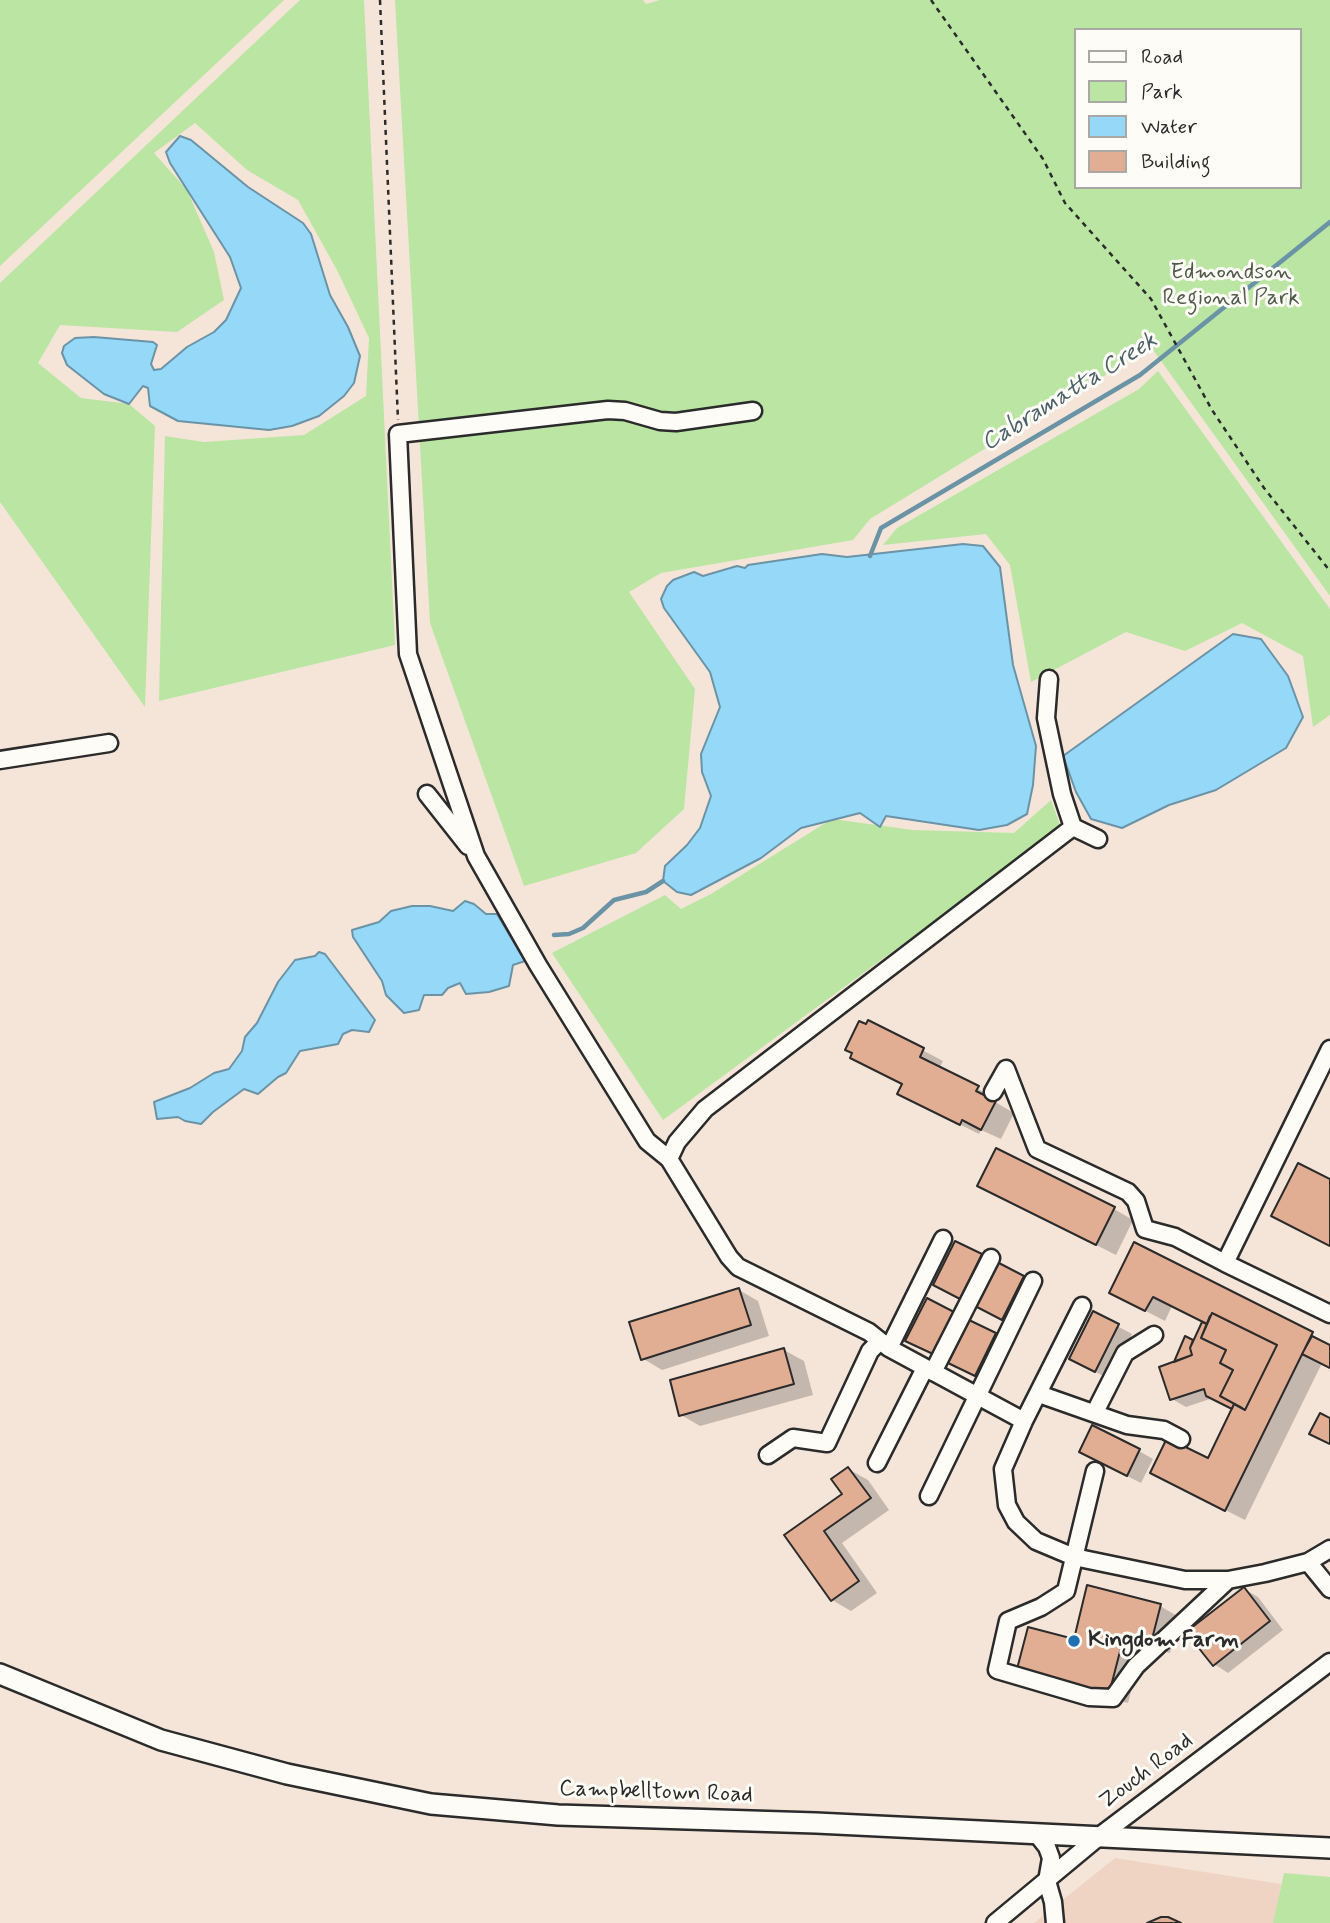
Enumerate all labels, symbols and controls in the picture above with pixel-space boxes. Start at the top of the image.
legend [1074,28,1302,189]
text: Road [1141,43,1183,71]
text: Park [1141,78,1183,106]
text: Water [1141,113,1197,141]
text: Building [1141,148,1211,176]
park label: Edmondson Regional Park [1162,259,1300,313]
water label: Cabramatta Creek [977,327,1163,459]
place label: Kingdom Farm [1088,1627,1239,1655]
marker: Kingdom Farm [1066,1633,1082,1649]
street label: Zouch Road [1095,1728,1199,1816]
street label: Campbelltown Road [559,1776,753,1810]

